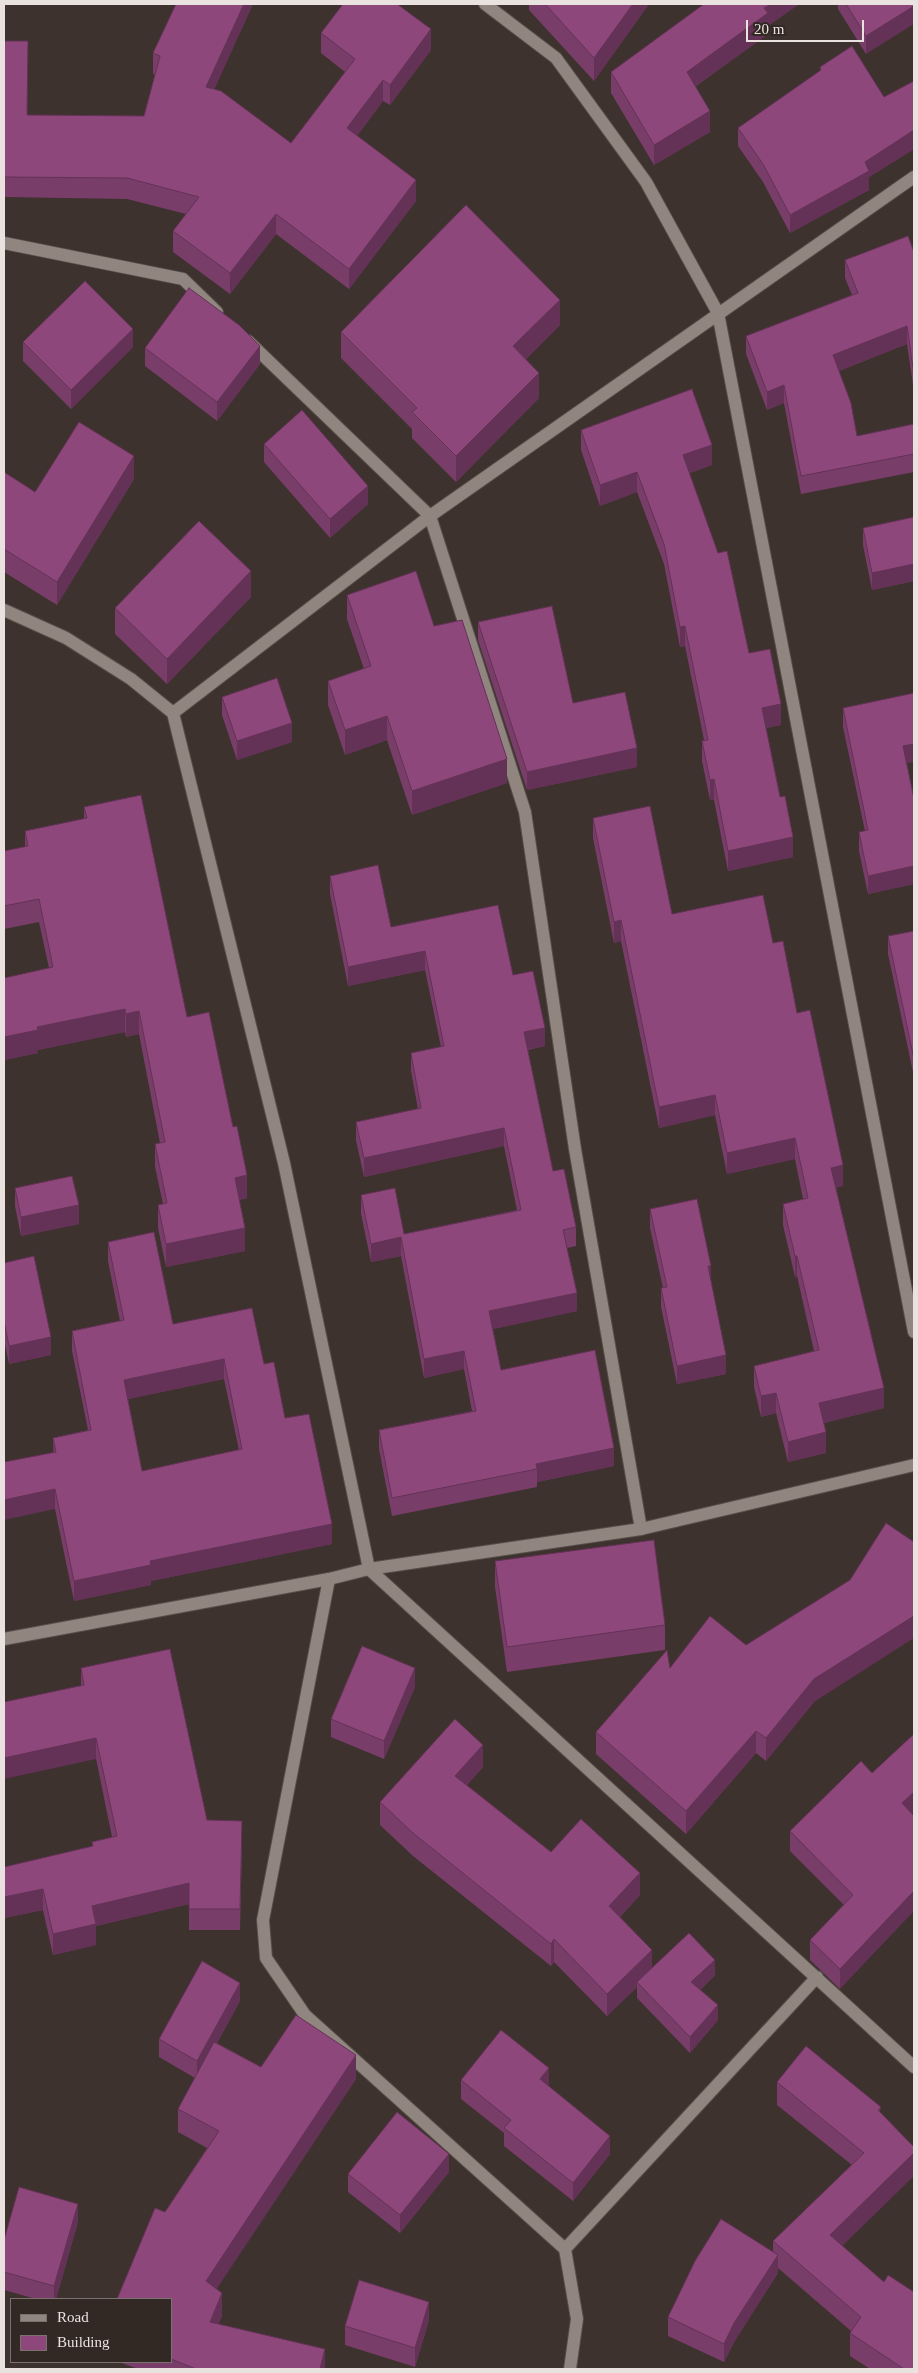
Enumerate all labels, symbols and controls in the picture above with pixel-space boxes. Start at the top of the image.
scale bar [748,10,866,42]
text: 20 m [754,21,784,37]
legend [10,2298,172,2363]
text: Road [57,2309,89,2325]
text: Building [57,2334,110,2350]

